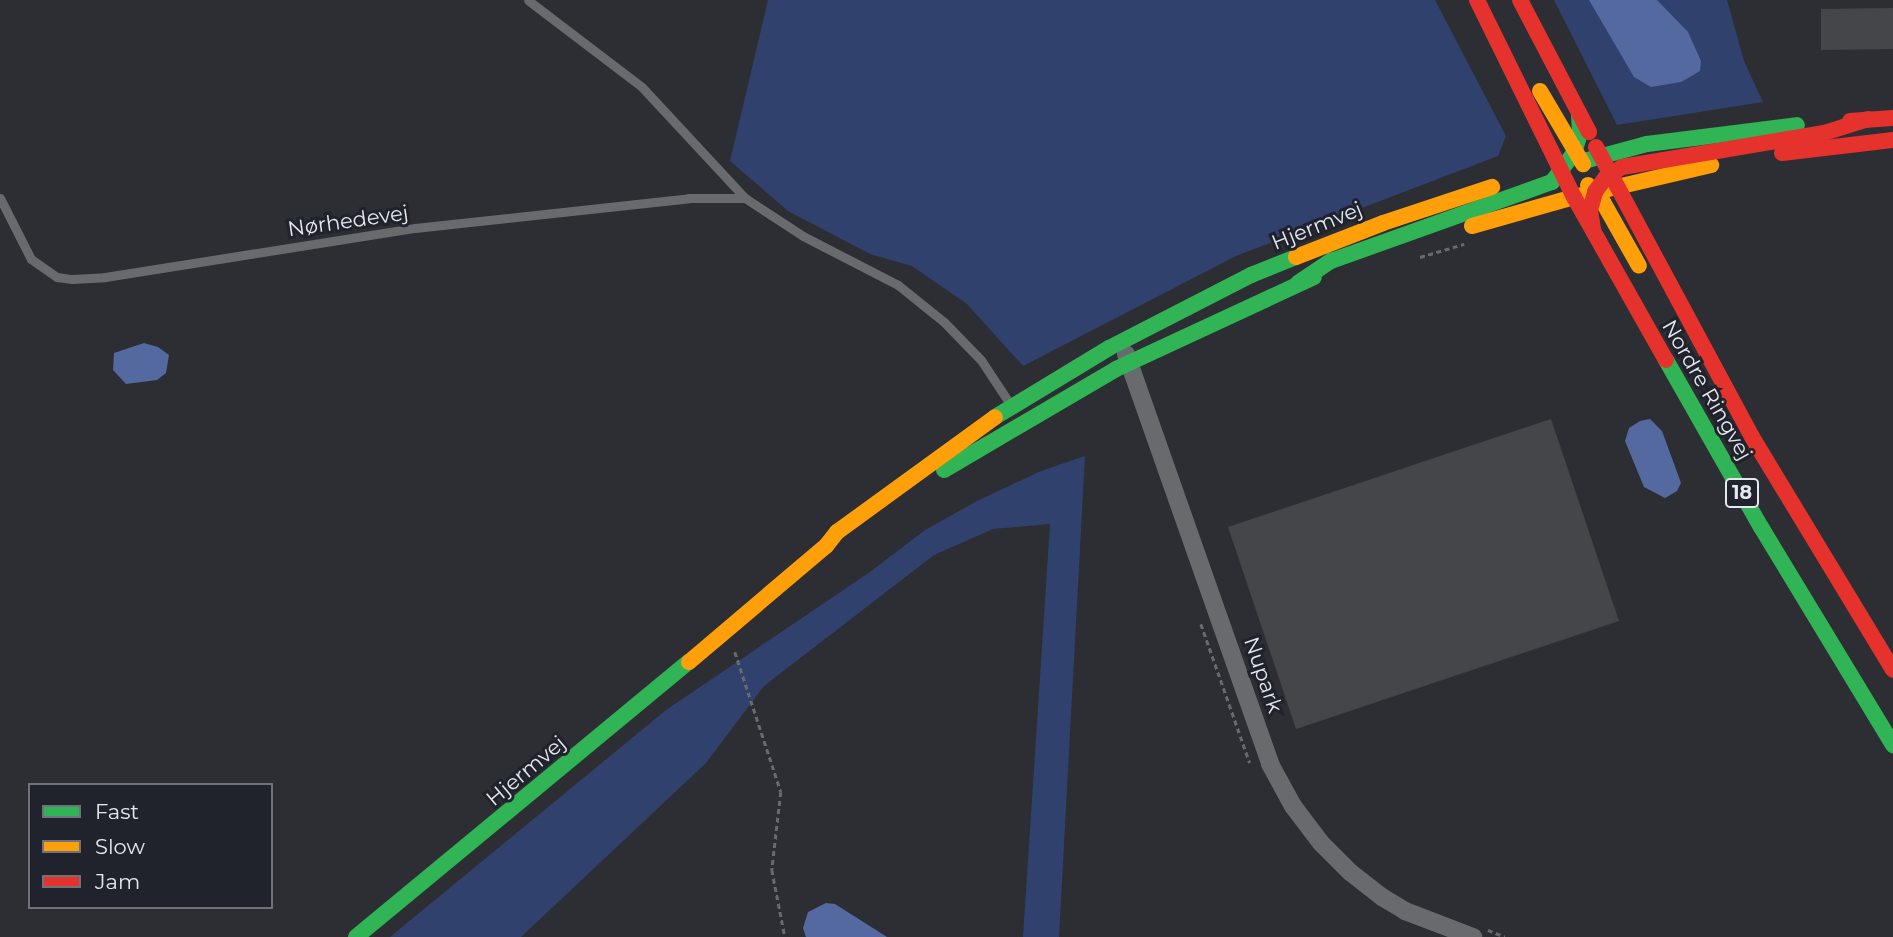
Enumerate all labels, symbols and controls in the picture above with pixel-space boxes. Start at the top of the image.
street label: Hjermvej [1268,196,1366,256]
street label: Nørhedevej [286,200,410,242]
street label: Nordre Ringvej [1657,315,1757,465]
road number: 18 [1724,478,1760,508]
street label: Nupark [1238,634,1288,716]
street label: Hjermvej [481,731,571,811]
legend [28,783,273,909]
text: Fast [95,799,139,824]
text: Slow [95,834,145,859]
text: Jam [95,869,140,894]

